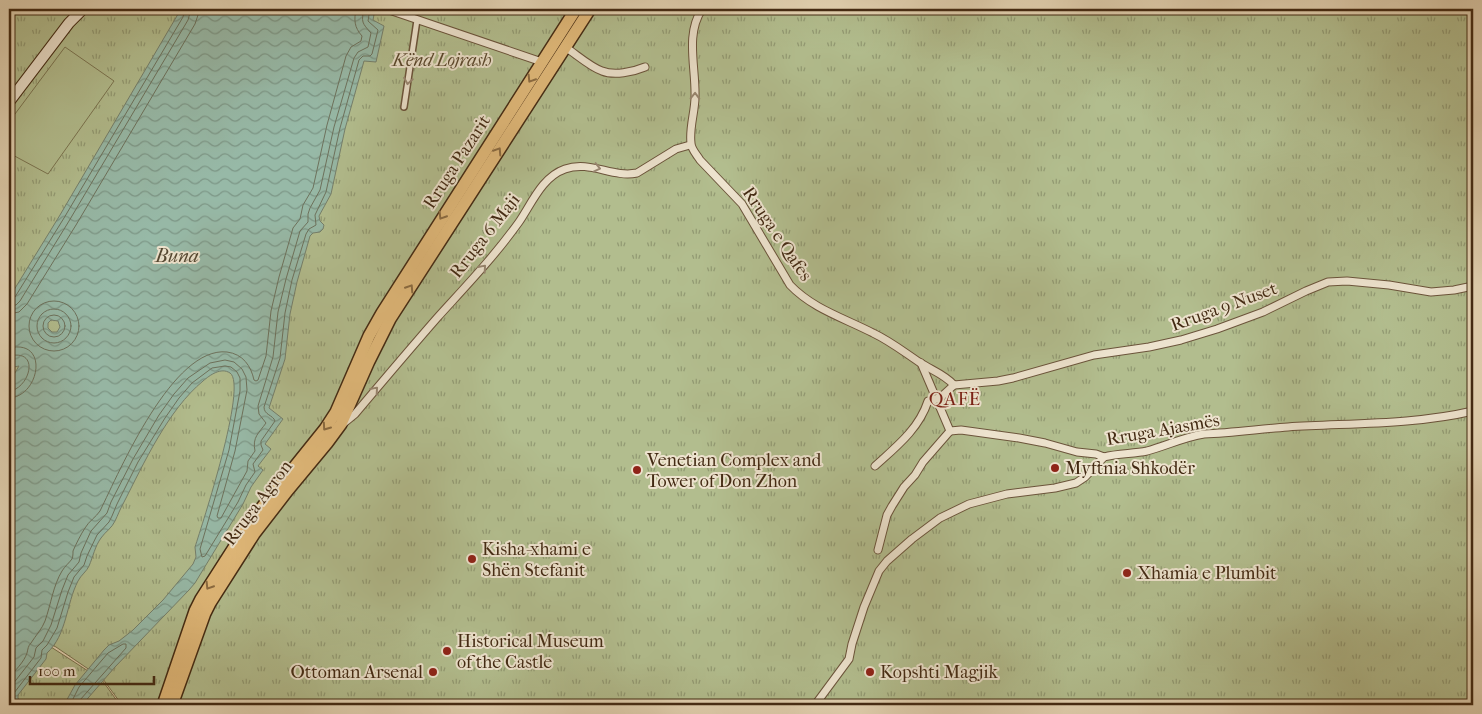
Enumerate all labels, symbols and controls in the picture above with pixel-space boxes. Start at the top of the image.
park label: Kënd Lojrash [391,50,491,71]
one-way arrow [527,74,537,83]
one-way arrow [403,77,414,85]
one-way arrow [690,92,700,100]
street label: Rruga Pazarit [419,111,495,213]
one-way arrow [492,148,502,157]
one-way arrow [592,162,601,173]
street label: Rruga e Qafes [738,183,816,285]
street label: Rruga 6 Maji [446,189,525,282]
one-way arrow [439,211,449,220]
water label: Buna [154,245,199,267]
one-way arrow [477,265,486,274]
street label: Rruga 9 Nuset [1168,278,1281,336]
one-way arrow [404,284,413,293]
one-way arrow [370,386,379,395]
district label: QAFË [929,388,981,410]
street label: Rruga Ajasmës [1105,410,1222,450]
one-way arrow [323,421,332,431]
place label: Venetian Complex and Tower of Don Zhon [646,450,822,492]
street label: Rruga Agron [219,456,297,550]
place label: Myftnia Shkodër [1065,458,1195,479]
marker: Myftnia Shkodër [1049,462,1061,474]
marker: Venetian Complex and Tower of Don Zhon [631,464,643,476]
place label: Kisha-xhami e Shën Stefanit [482,539,591,581]
marker: Kisha-xhami e Shën Stefanit [466,553,478,565]
place label: Xhamia e Plumbit [1137,563,1277,584]
marker: Xhamia e Plumbit [1121,567,1133,579]
one-way arrow [206,580,216,589]
place label: Historical Museum of the Castle [457,631,604,673]
marker: Historical Museum of the Castle [441,645,453,657]
scale bar [30,654,154,686]
text: 100 m [38,662,76,680]
place label: Ottoman Arsenal [291,662,423,683]
place label: Kopshti Magjik [880,662,999,683]
marker: Ottoman Arsenal [427,666,439,678]
marker: Kopshti Magjik [864,666,876,678]

